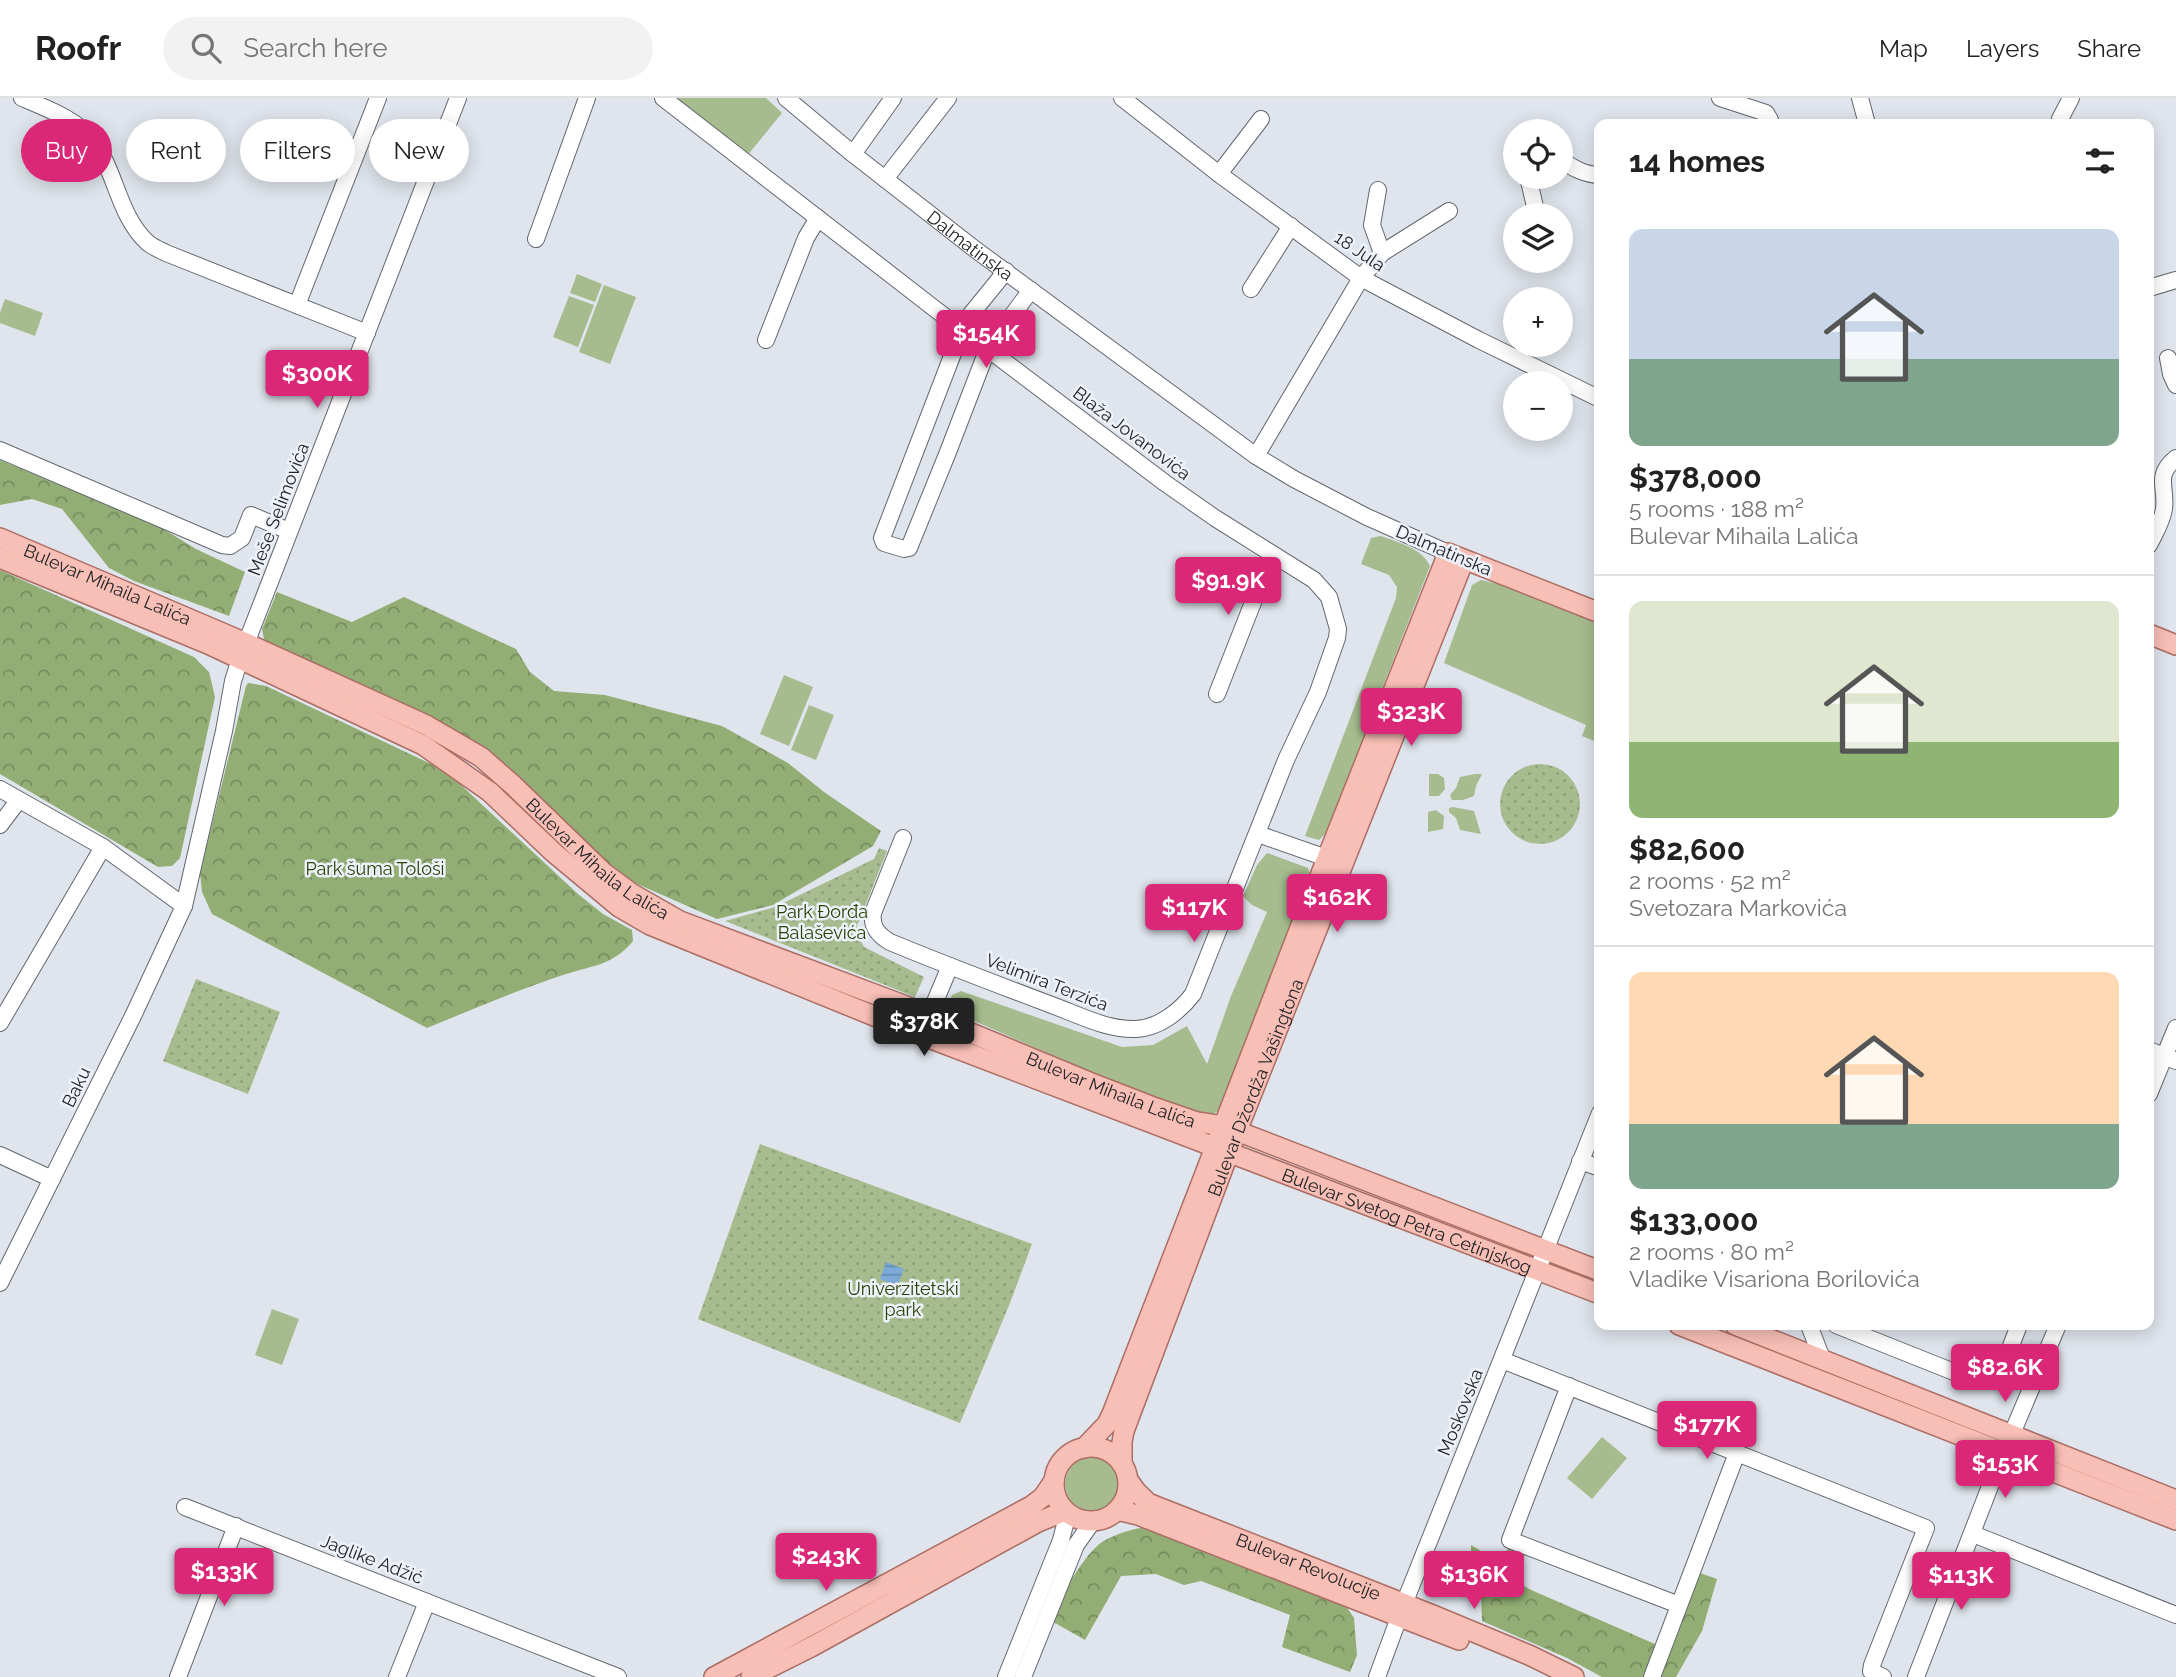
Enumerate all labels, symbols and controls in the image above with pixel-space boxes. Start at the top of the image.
search box [163,17,653,80]
text: Roofr [35,29,121,68]
icon: search [187,29,225,67]
text: Search here [243,33,388,63]
text: Map [1879,34,1928,63]
text: Layers [1966,34,2039,63]
text: Share [2077,34,2141,63]
chip: Buy [21,119,112,182]
chip: Rent [126,119,226,182]
chip: Filters [240,119,355,182]
chip: New [369,119,469,182]
map controls [1503,119,1573,441]
button: locate [1503,119,1573,189]
icon: filters [2081,142,2119,180]
text: 14 homes [1629,144,1765,179]
button: layers [1503,203,1573,273]
street label: Dalmatinska [923,206,1018,284]
street label: 18 Jula [1331,227,1389,275]
icon: home [1811,274,1937,400]
button: + [1503,287,1573,357]
pin: $154K [937,310,1035,370]
text: $154K [952,319,1020,346]
pin: $300K [268,350,366,410]
text: $300K [282,359,352,386]
button: − [1503,371,1573,441]
street label: Blaža Jovanovića [1069,382,1195,484]
street label: Meše Selimovića [243,440,313,578]
text: $378,000 [1629,460,1762,495]
text: 5 rooms · 188 m² [1629,495,1804,522]
street label: Dalmatinska [1393,520,1495,580]
text: Bulevar Mihaila Lalića [1629,522,1859,549]
street label: Bulevar Mihaila Lalića [21,539,194,629]
pin: $91.9K [1171,558,1285,617]
text: $91.9K [1191,566,1265,593]
icon: home [1811,646,1937,772]
pin: $323K [1362,688,1460,748]
text: $323K [1377,697,1445,724]
street label: Bulevar Mihaila Lalića [522,793,673,923]
text: $82,600 [1629,832,1745,867]
park label: Park šuma Tološi [305,858,445,879]
text: 2 rooms · 52 m² [1629,867,1791,894]
pin: $162K [1288,874,1386,934]
text: $162K [1303,883,1371,910]
pin: $117K [1145,884,1243,944]
text: $117K [1161,893,1227,920]
text: Svetozara Markovića [1629,894,1847,921]
park label: Park Đorđa Balaševića [776,901,868,943]
street label: Velimira Terzića [983,949,1111,1015]
street label: Bulevar Džordža Vašingtona [1203,975,1307,1199]
pin: $378K [875,998,973,1058]
text: $378K [889,1007,959,1034]
icon: home [1811,1017,1937,1143]
street label: Bulevar Mihaila Lalića [1024,1047,1199,1131]
street label: Baku [57,1064,95,1110]
street label: Bulevar Svetog Petra Cetinjskog [1279,1163,1535,1278]
text: $133,000 [1629,1203,1759,1238]
text: 2 rooms · 80 m² [1629,1238,1794,1265]
text: Vladike Visariona Borilovića [1629,1265,1920,1292]
park label: Univerzitetski park [847,1278,959,1320]
pin: $82.6K [1948,1344,2062,1404]
text: $82.6K [1967,1353,2043,1380]
street label: Moskovska [1433,1365,1487,1459]
pin: $177K [1658,1402,1756,1461]
text: $177K [1673,1410,1741,1437]
pin: $153K [1956,1440,2054,1500]
text: $153K [1972,1449,2038,1476]
street label: Bulevar Revolucije [1233,1528,1384,1604]
street label: Jaglike Adžić [318,1530,426,1588]
pin: $243K [777,1534,875,1593]
text: $243K [792,1542,860,1569]
pin: $133K [175,1548,273,1608]
pin: $136K [1425,1552,1523,1611]
pin: $113K [1912,1552,2010,1612]
text: $133K [191,1557,258,1584]
text: $136K [1440,1560,1508,1587]
text: $113K [1928,1561,1994,1588]

